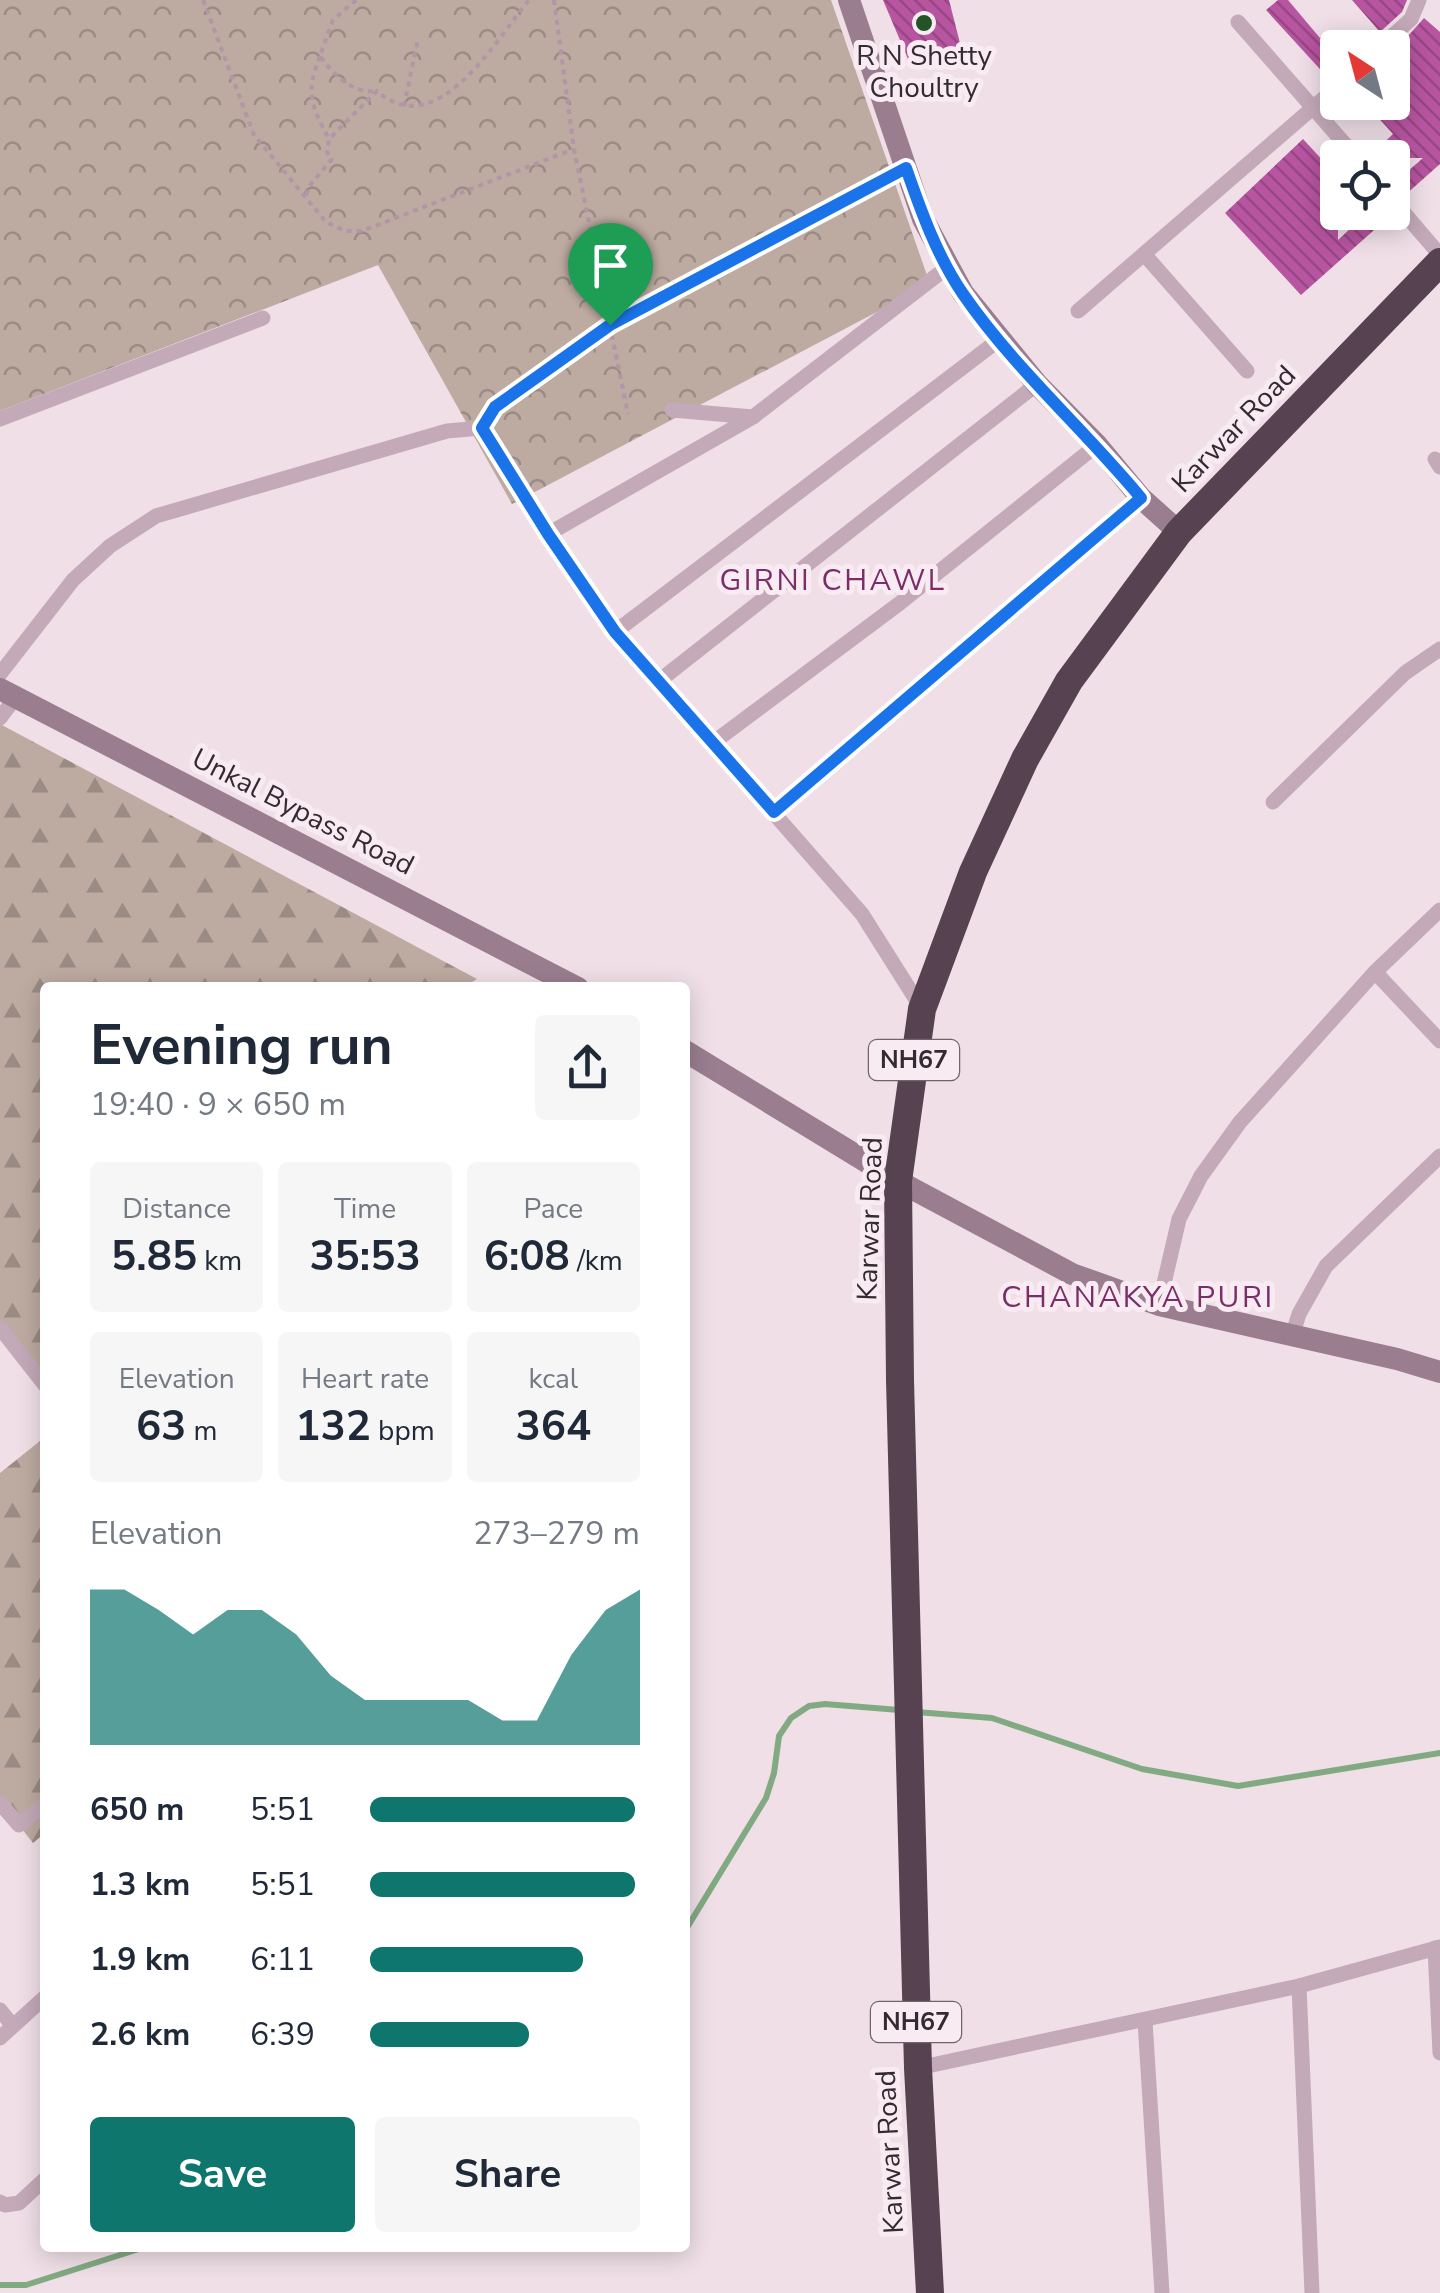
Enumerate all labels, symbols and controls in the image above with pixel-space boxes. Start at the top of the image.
marker: R N Shetty Choultry [913,12,935,34]
north arrow [1320,30,1410,120]
map controls [1320,30,1410,230]
place label: R N Shetty Choultry [856,37,992,107]
button: locate [1320,140,1410,230]
pin [568,223,653,326]
icon: arrive [583,238,638,293]
street label: Karwar Road [1163,357,1305,501]
district label: GIRNI CHAWL [719,560,947,601]
street label: Unkal Bypass Road [186,740,420,884]
text: Evening run [90,1008,393,1083]
button: share [535,1015,640,1120]
road number: NH67 [869,1040,959,1080]
text: 19:40 · 9 × 650 m [90,1083,346,1126]
street label: Karwar Road [848,1137,892,1301]
text: Distance [122,1190,231,1228]
text: Time [334,1190,396,1228]
text: Pace [524,1190,583,1228]
text: 5.85 [111,1228,197,1285]
text: 35:53 [309,1228,421,1285]
text: 6:08 [484,1228,570,1285]
text: km [197,1242,242,1280]
text: /km [570,1242,623,1280]
district label: CHANAKYA PURI [1001,1277,1275,1318]
text: Elevation [119,1360,235,1398]
text: Heart rate [301,1360,429,1398]
text: kcal [529,1360,578,1398]
text: 63 [136,1398,186,1455]
text: 132 [295,1398,371,1455]
text: 364 [516,1398,591,1455]
text: m [186,1412,217,1450]
text: bpm [371,1412,435,1450]
text: Elevation [90,1512,223,1555]
text: 273–279 m [473,1512,640,1555]
text: 650 m [90,1788,184,1831]
text: 5:51 [250,1788,315,1831]
text: 1.3 km [90,1863,190,1906]
text: 5:51 [250,1863,315,1906]
text: 1.9 km [90,1938,190,1981]
text: 6:11 [250,1938,315,1981]
road number: NH67 [871,2002,961,2042]
text: 2.6 km [90,2013,190,2056]
text: 6:39 [250,2013,315,2056]
street label: Karwar Road [867,2069,913,2235]
button: Save [90,2117,355,2232]
button: Share [375,2117,640,2232]

